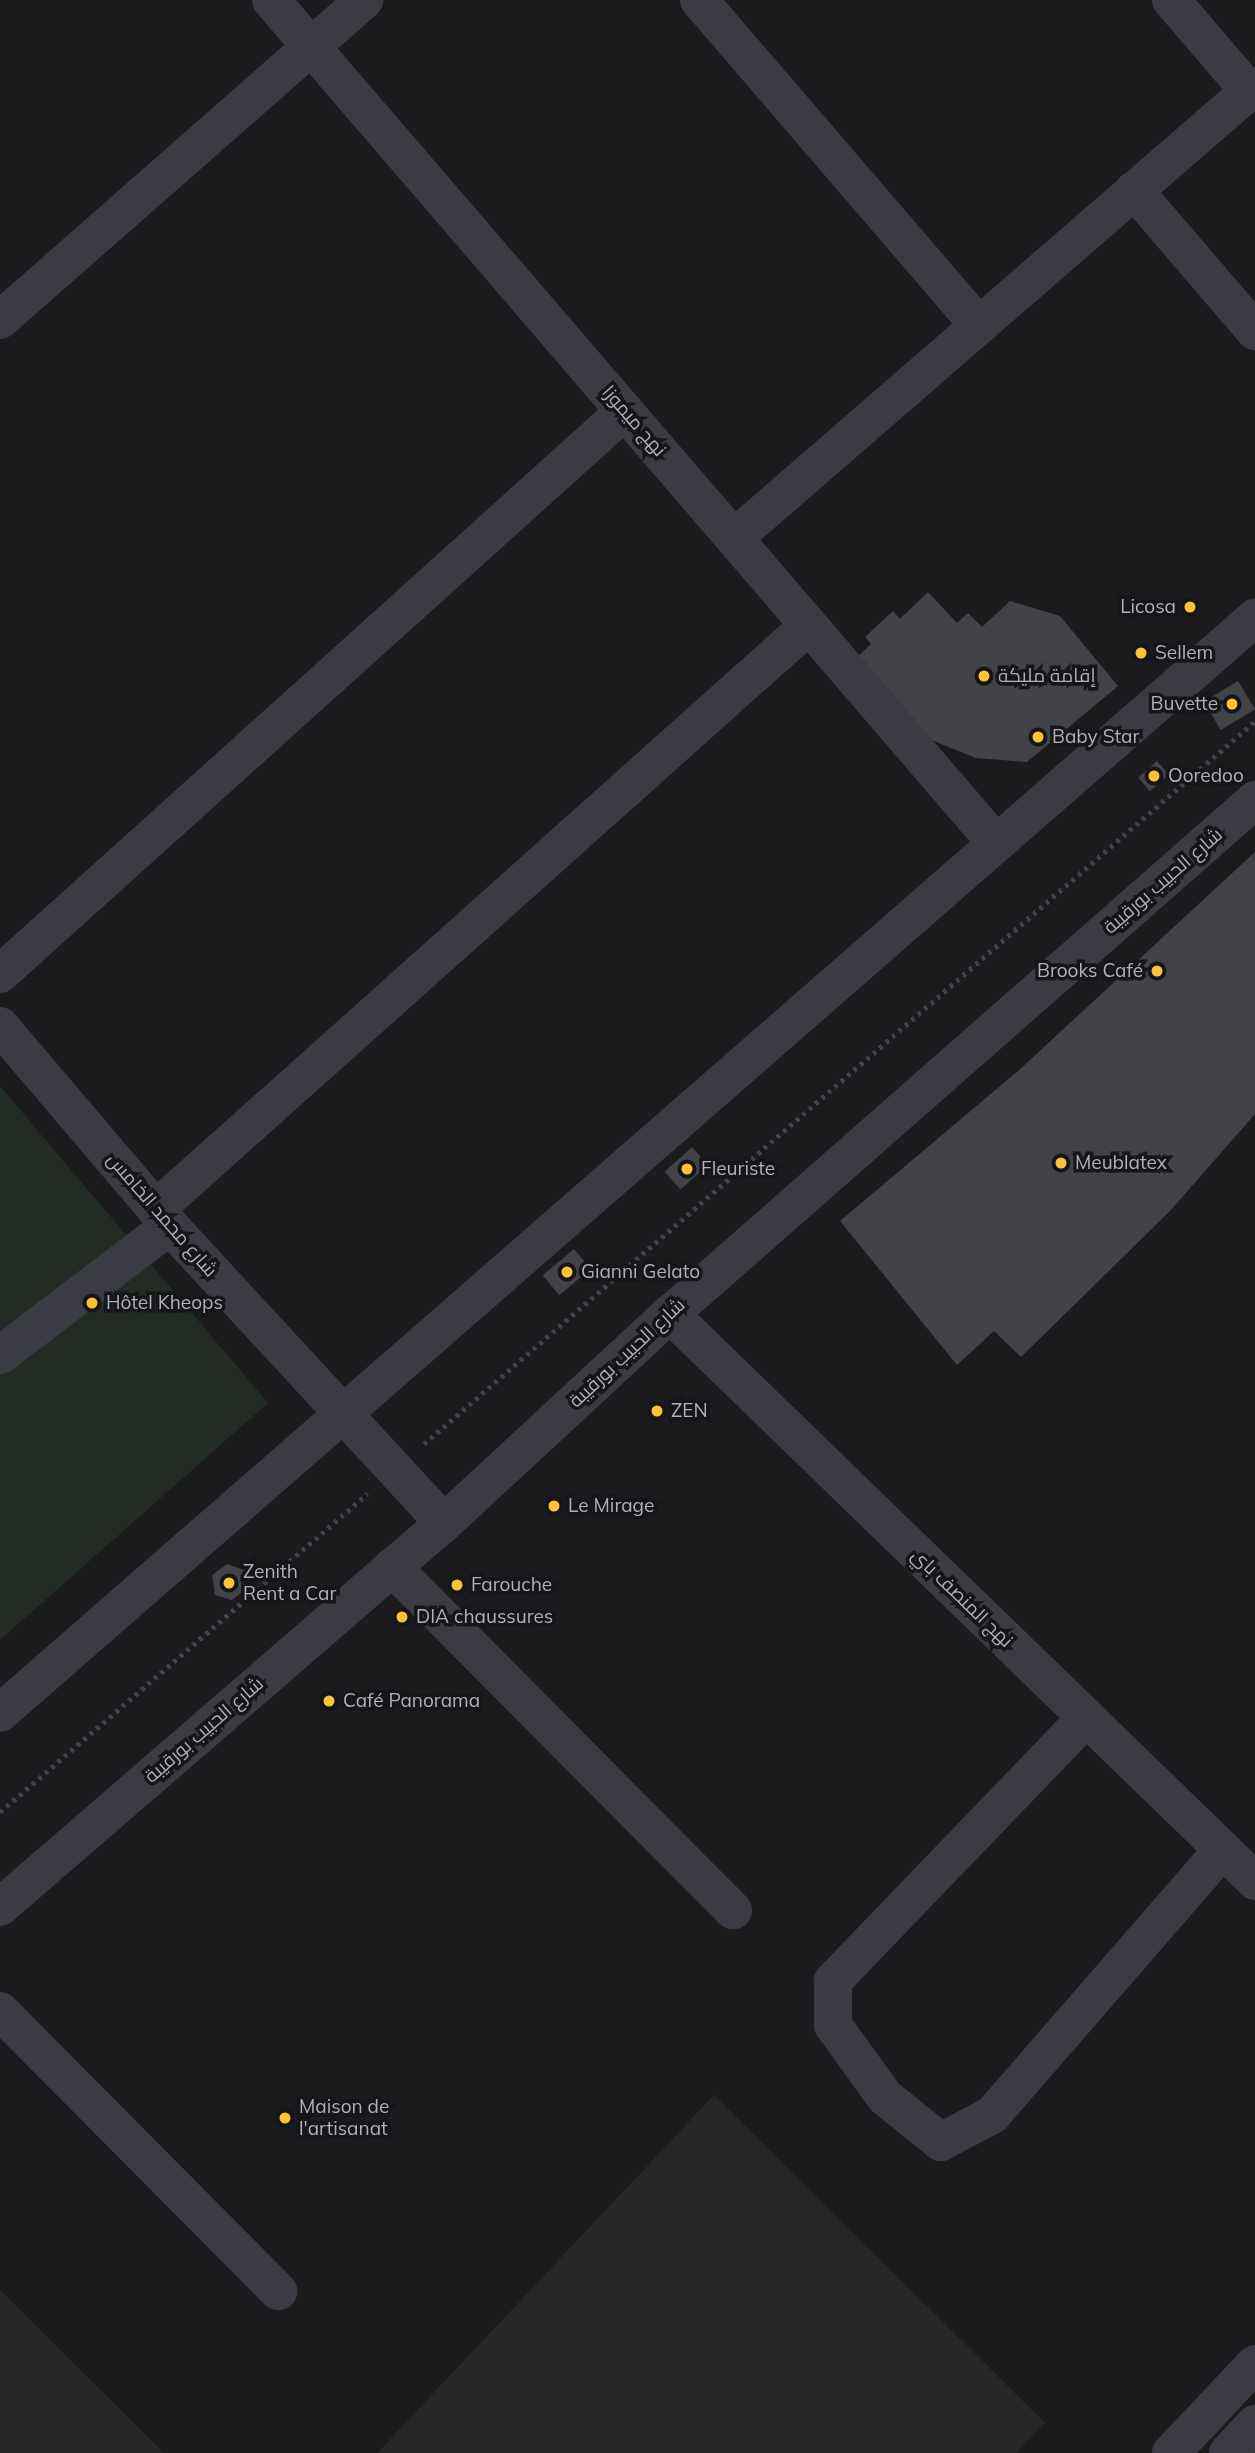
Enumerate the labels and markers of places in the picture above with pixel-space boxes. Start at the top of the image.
place label: Licosa [1120,596,1176,618]
marker: Licosa [1182,599,1198,615]
place label: Sellem [1155,642,1213,664]
marker: Sellem [1133,645,1149,661]
place label: إقامة مليكة [998,665,1095,687]
marker: إقامة مليكة [976,668,992,684]
place label: Buvette [1151,693,1218,715]
marker: Buvette [1224,696,1240,712]
place label: Baby Star [1052,726,1139,748]
marker: Baby Star [1030,729,1046,745]
place label: Ooredoo [1168,765,1244,787]
marker: Ooredoo [1146,768,1162,784]
place label: Brooks Café [1037,960,1143,982]
marker: Brooks Café [1149,963,1165,979]
place label: Meublatex [1075,1152,1167,1174]
marker: Meublatex [1053,1155,1069,1171]
place label: Fleuriste [701,1158,775,1180]
marker: Fleuriste [679,1161,695,1177]
place label: Gianni Gelato [581,1261,700,1283]
marker: Gianni Gelato [559,1264,575,1280]
place label: Hôtel Kheops [106,1292,223,1314]
marker: Hôtel Kheops [84,1295,100,1311]
place label: ZEN [671,1400,708,1422]
marker: ZEN [649,1403,665,1419]
place label: Le Mirage [568,1495,654,1517]
marker: Le Mirage [546,1498,562,1514]
place label: Zenith Rent a Car [243,1561,336,1605]
place label: Farouche [471,1574,552,1596]
marker: Zenith Rent a Car [221,1575,237,1591]
marker: Farouche [449,1577,465,1593]
place label: DIA chaussures [416,1606,553,1628]
marker: DIA chaussures [394,1609,410,1625]
place label: Café Panorama [343,1690,480,1712]
marker: Café Panorama [321,1693,337,1709]
place label: Maison de l'artisanat [299,2096,389,2140]
marker: Maison de l'artisanat [277,2110,293,2126]

